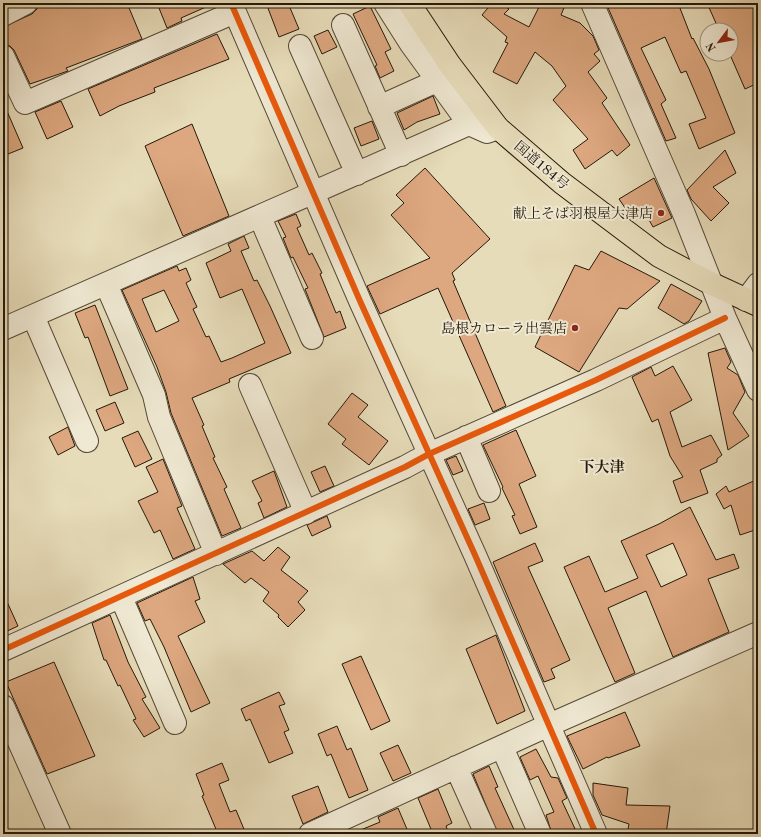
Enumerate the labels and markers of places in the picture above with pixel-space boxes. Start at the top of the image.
place label: 献上そば羽根屋大津店 [513,206,653,221]
marker: 献上そば羽根屋大津店 [656,208,666,218]
place label: 島根カローラ出雲店 [441,321,567,336]
marker: 島根カローラ出雲店 [570,323,580,333]

